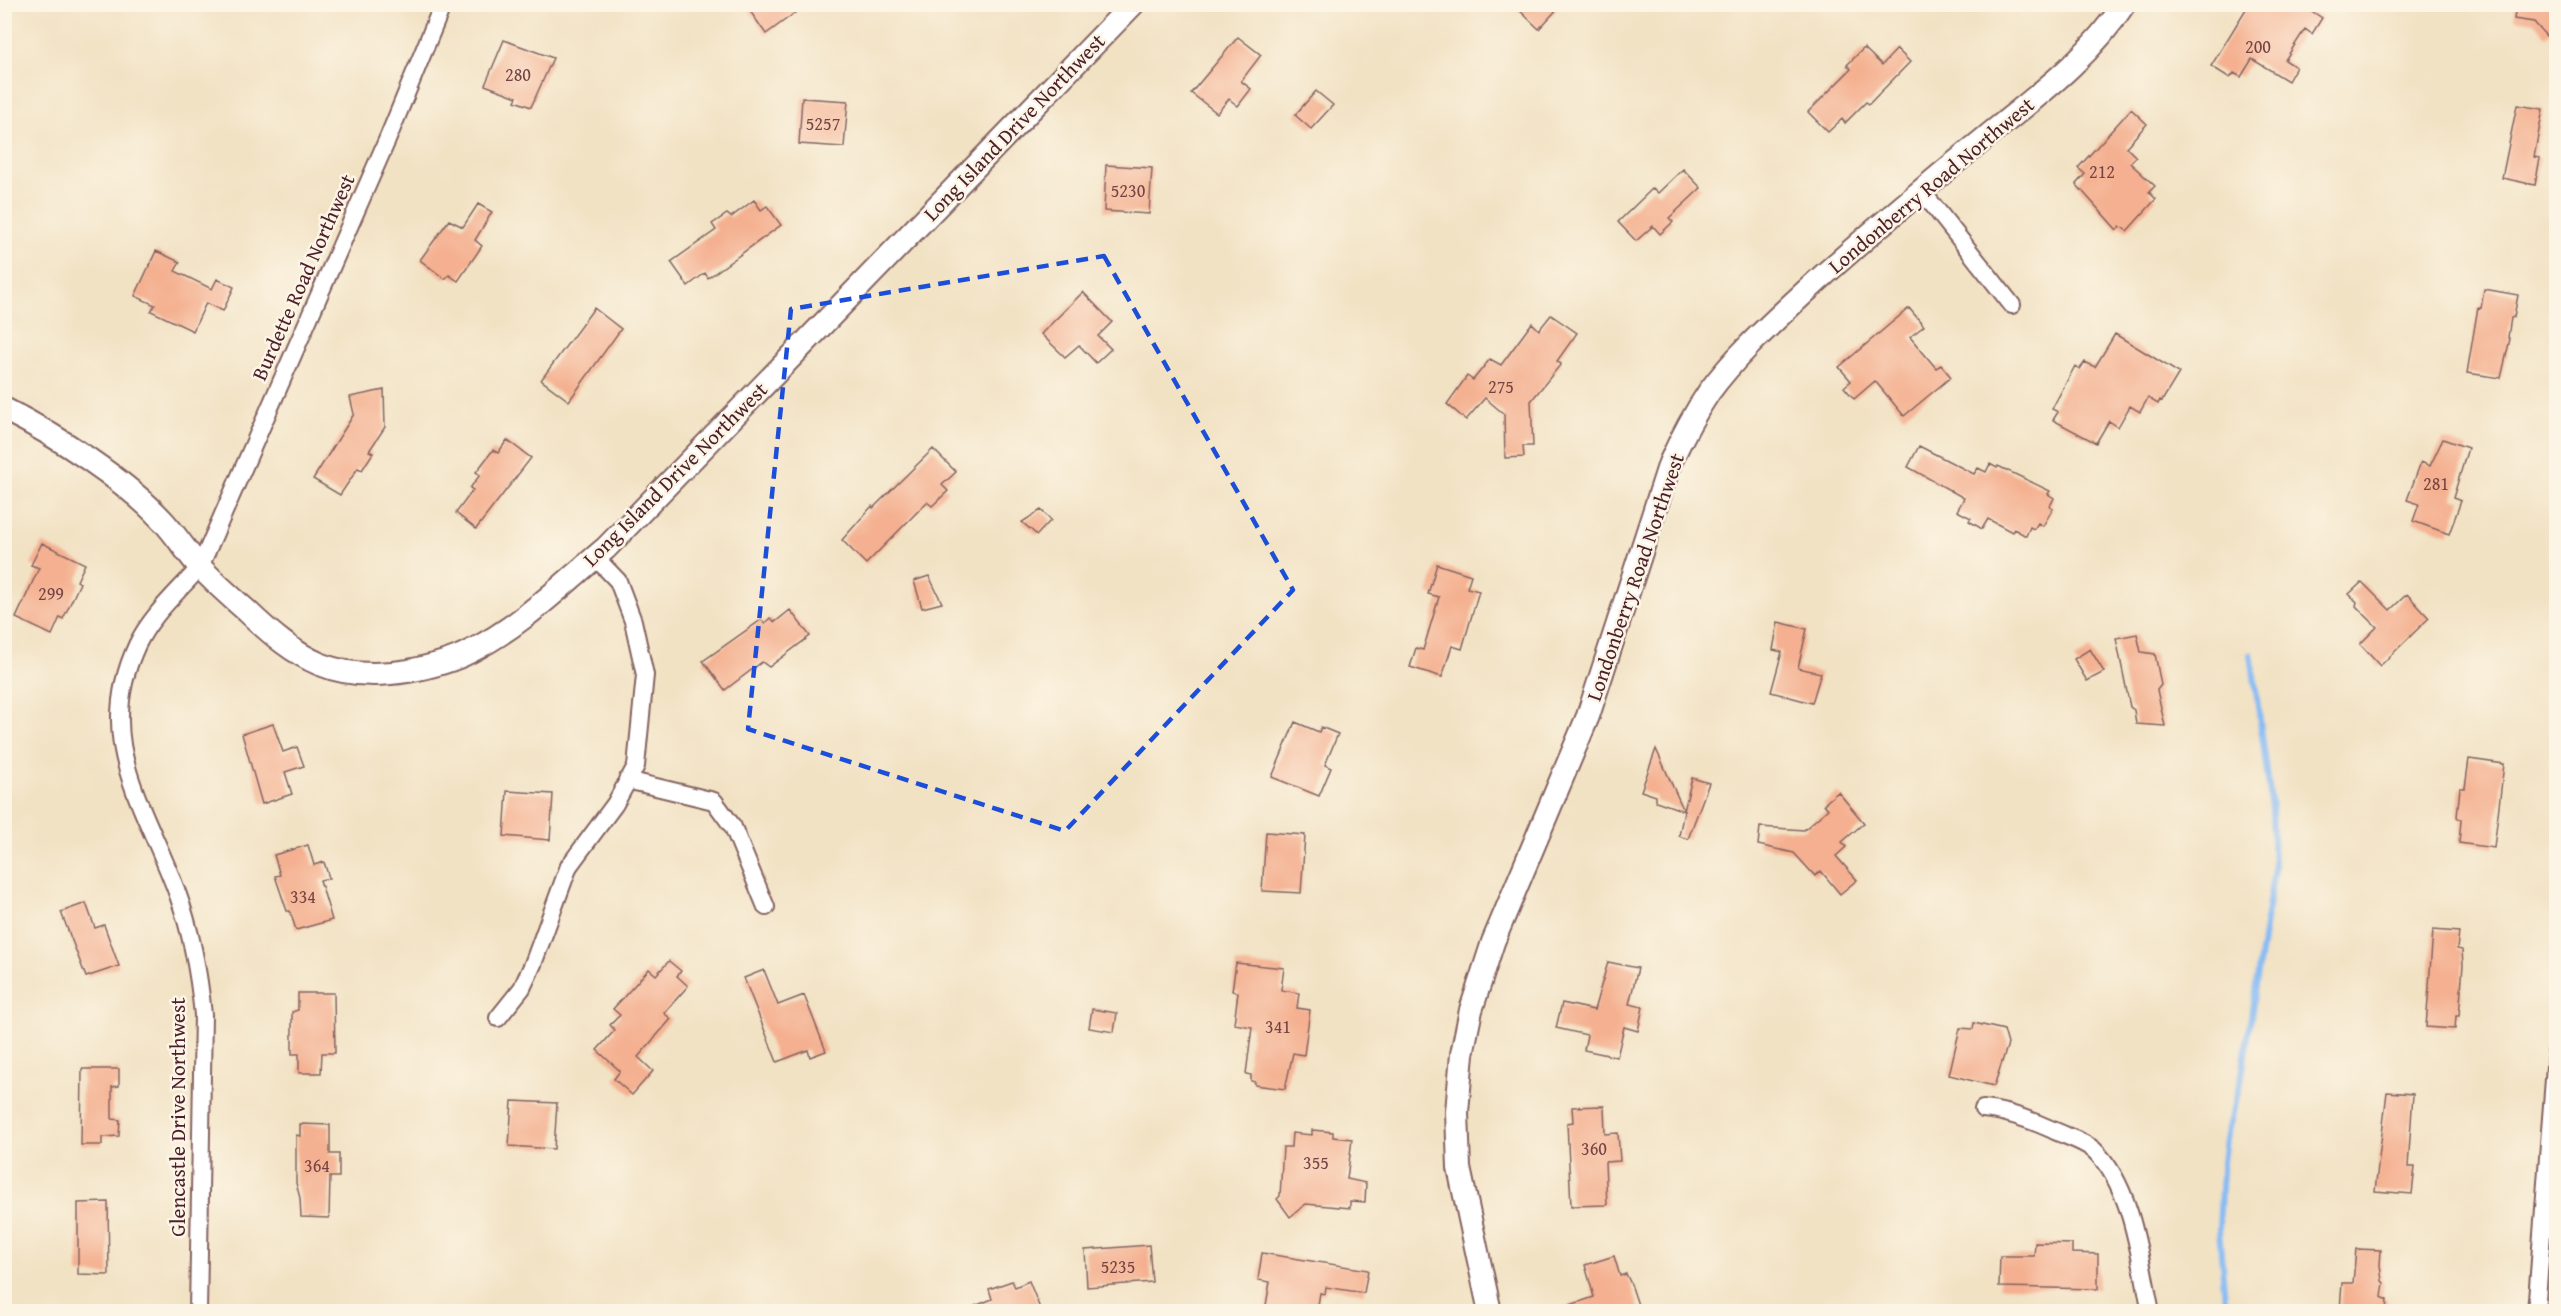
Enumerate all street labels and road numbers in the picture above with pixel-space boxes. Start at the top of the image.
street label: Long Island Drive Northwest [916,26,1112,228]
street label: Londonberry Road Northwest [1821,89,2041,281]
street label: Burdette Road Northwest [243,168,363,385]
street label: Long Island Drive Northwest [576,374,775,573]
street label: Londonberry Road Northwest [1578,448,1692,705]
street label: Glencastle Drive Northwest [162,997,193,1237]

